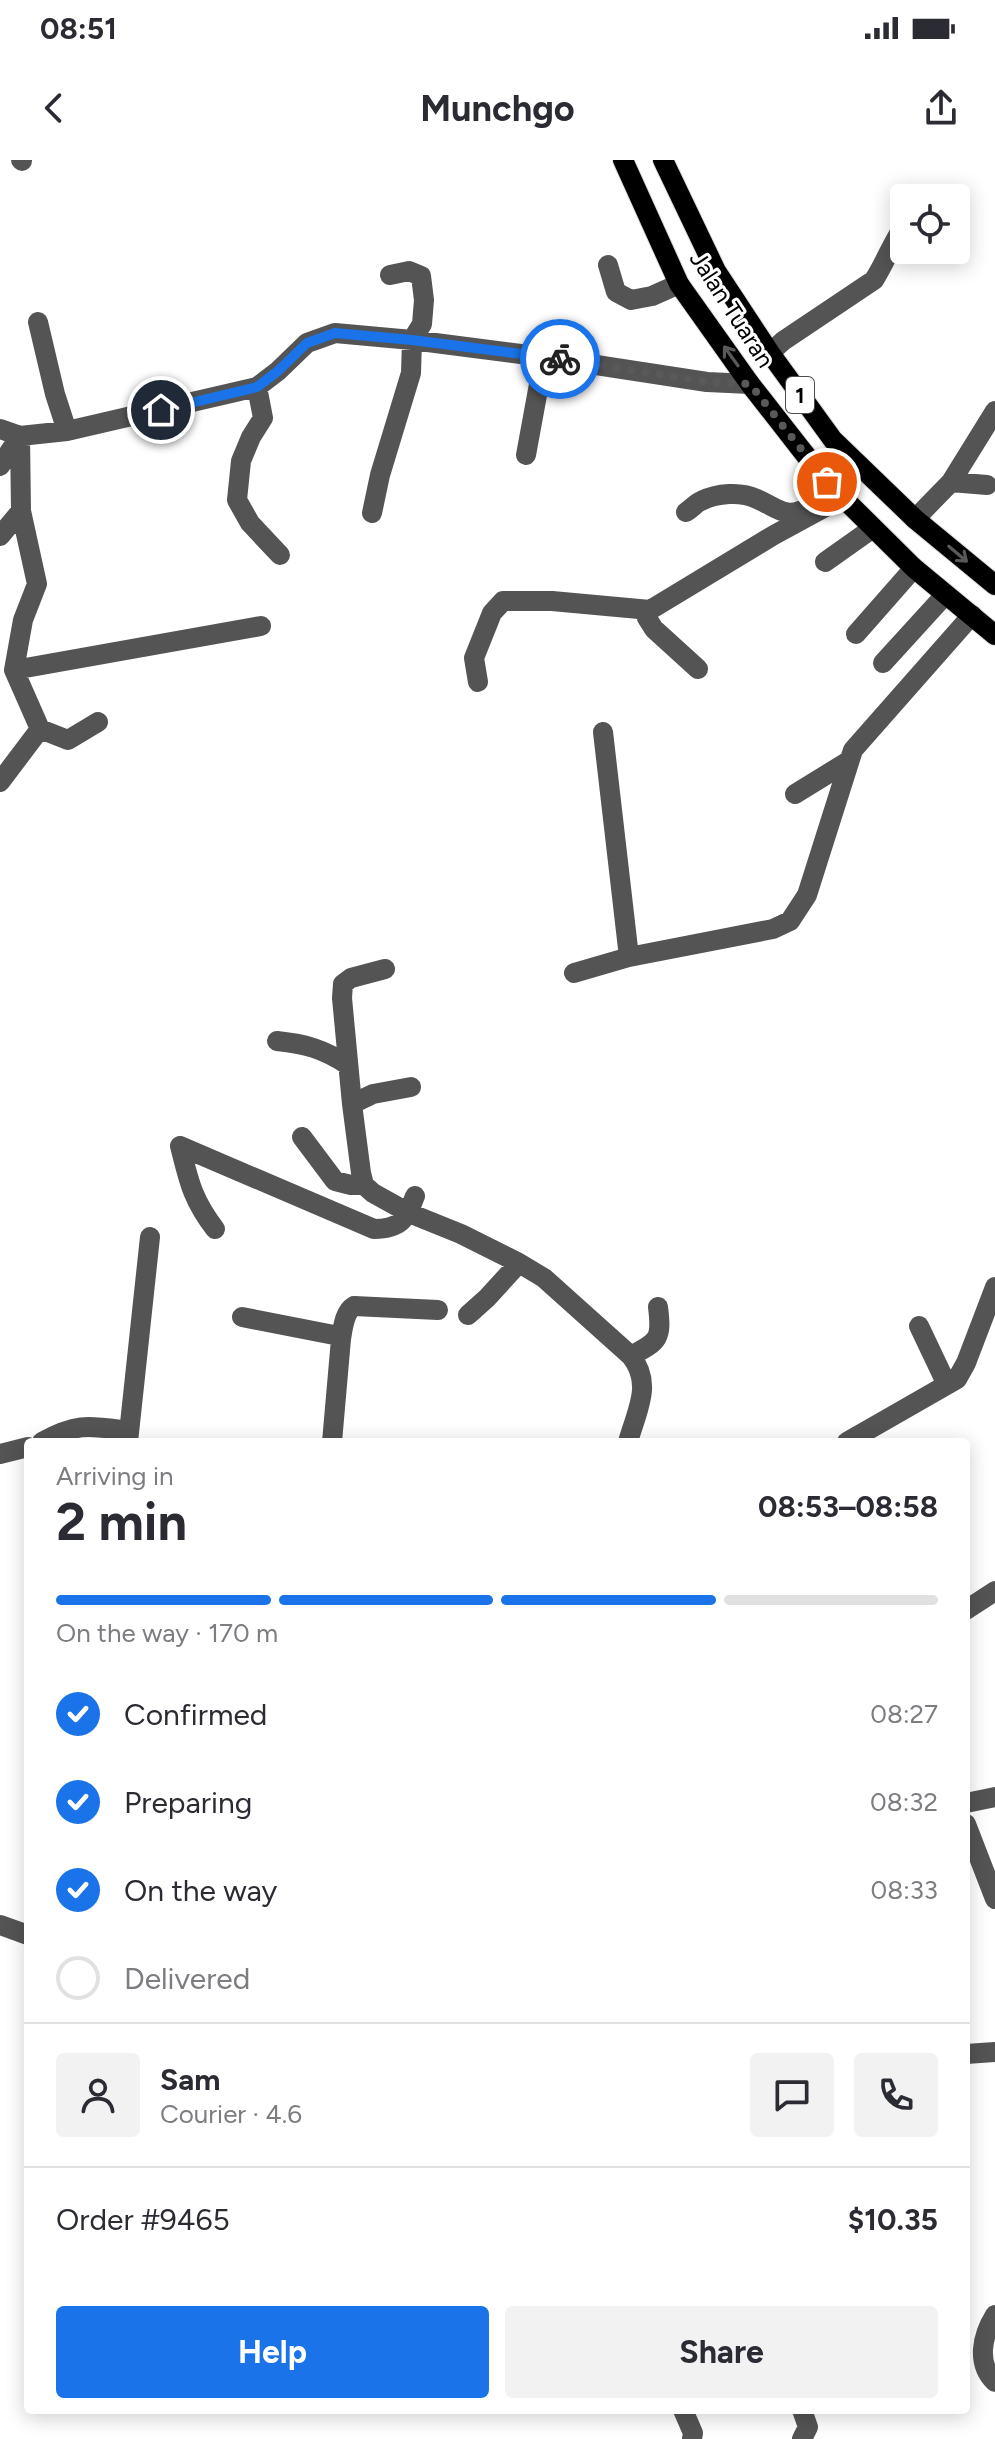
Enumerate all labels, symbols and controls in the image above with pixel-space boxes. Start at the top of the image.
text: 08:51 [40,10,117,47]
icon: back [32,86,76,130]
icon: share [919,86,963,130]
text: Munchgo [420,87,575,130]
map controls [890,184,970,264]
button: locate [890,184,970,264]
street label: Jalan Tuaran [684,245,780,373]
courier [520,319,600,399]
icon: bike [538,337,582,381]
one-way arrow [723,346,740,367]
pin [127,376,195,444]
road number: 1 [786,377,814,413]
icon: home [139,388,183,432]
pin [793,448,861,516]
icon: bag [805,460,849,504]
one-way arrow [947,545,967,563]
text: Arriving in [56,1460,174,1492]
text: 08:53–08:58 [758,1488,938,1525]
text: 2 min [56,1491,187,1553]
text: On the way · 170 m [56,1617,278,1649]
icon: check [56,1692,100,1736]
text: Confirmed [124,1696,267,1733]
text: 08:27 [870,1698,938,1730]
icon: check [56,1780,100,1824]
text: Preparing [124,1784,252,1821]
text: 08:32 [870,1786,938,1818]
icon: check [56,1868,100,1912]
text: On the way [124,1872,277,1909]
text: 08:33 [871,1874,938,1906]
text: Delivered [124,1960,250,1997]
button: person [56,2053,140,2137]
button: chat [750,2053,834,2137]
button: phone [854,2053,938,2137]
text: Sam [160,2061,220,2098]
text: Courier · 4.6 [160,2098,302,2130]
text: Order #9465 [56,2201,230,2238]
text: $10.35 [848,2201,938,2238]
button: Help [56,2306,489,2398]
button: Share [505,2306,938,2398]

